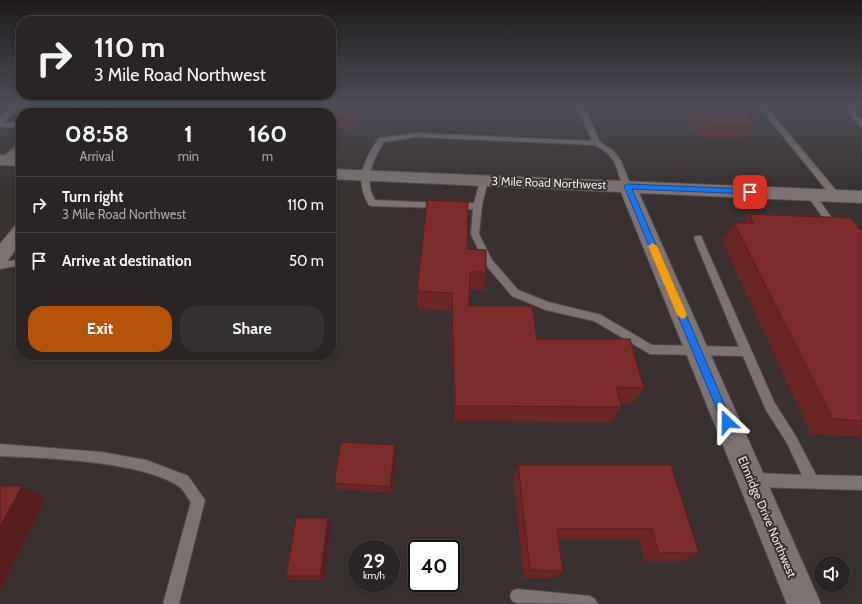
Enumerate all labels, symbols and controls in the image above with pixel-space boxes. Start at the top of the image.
text: 110 m [94,30,165,64]
icon: right [28,32,80,84]
text: 3 Mile Road Northwest [94,64,266,86]
text: 08:58 [65,119,129,148]
text: 1 [184,119,193,148]
text: 160 [248,119,287,148]
text: Arrival [80,148,114,164]
text: min [178,148,199,164]
text: m [262,148,273,164]
street label: 3 Mile Road Northwest [491,173,607,192]
pin [733,175,767,209]
icon: arrive [739,181,761,203]
text: Turn right [62,188,123,206]
icon: right [28,194,50,216]
text: 110 m [287,196,324,214]
text: 3 Mile Road Northwest [62,206,186,222]
icon: arrive [28,250,50,272]
text: Arrive at destination [62,252,192,270]
text: 50 m [289,252,324,270]
button: Exit [28,306,172,352]
button: Share [180,306,324,352]
position arrow [706,401,748,443]
street label: Elmridge Drive Northwest [735,454,800,580]
speed limit sign: 40 [408,540,460,592]
text: 29 [363,549,385,573]
map controls [814,556,850,592]
button: sound [814,556,850,592]
text: km/h [363,569,385,582]

